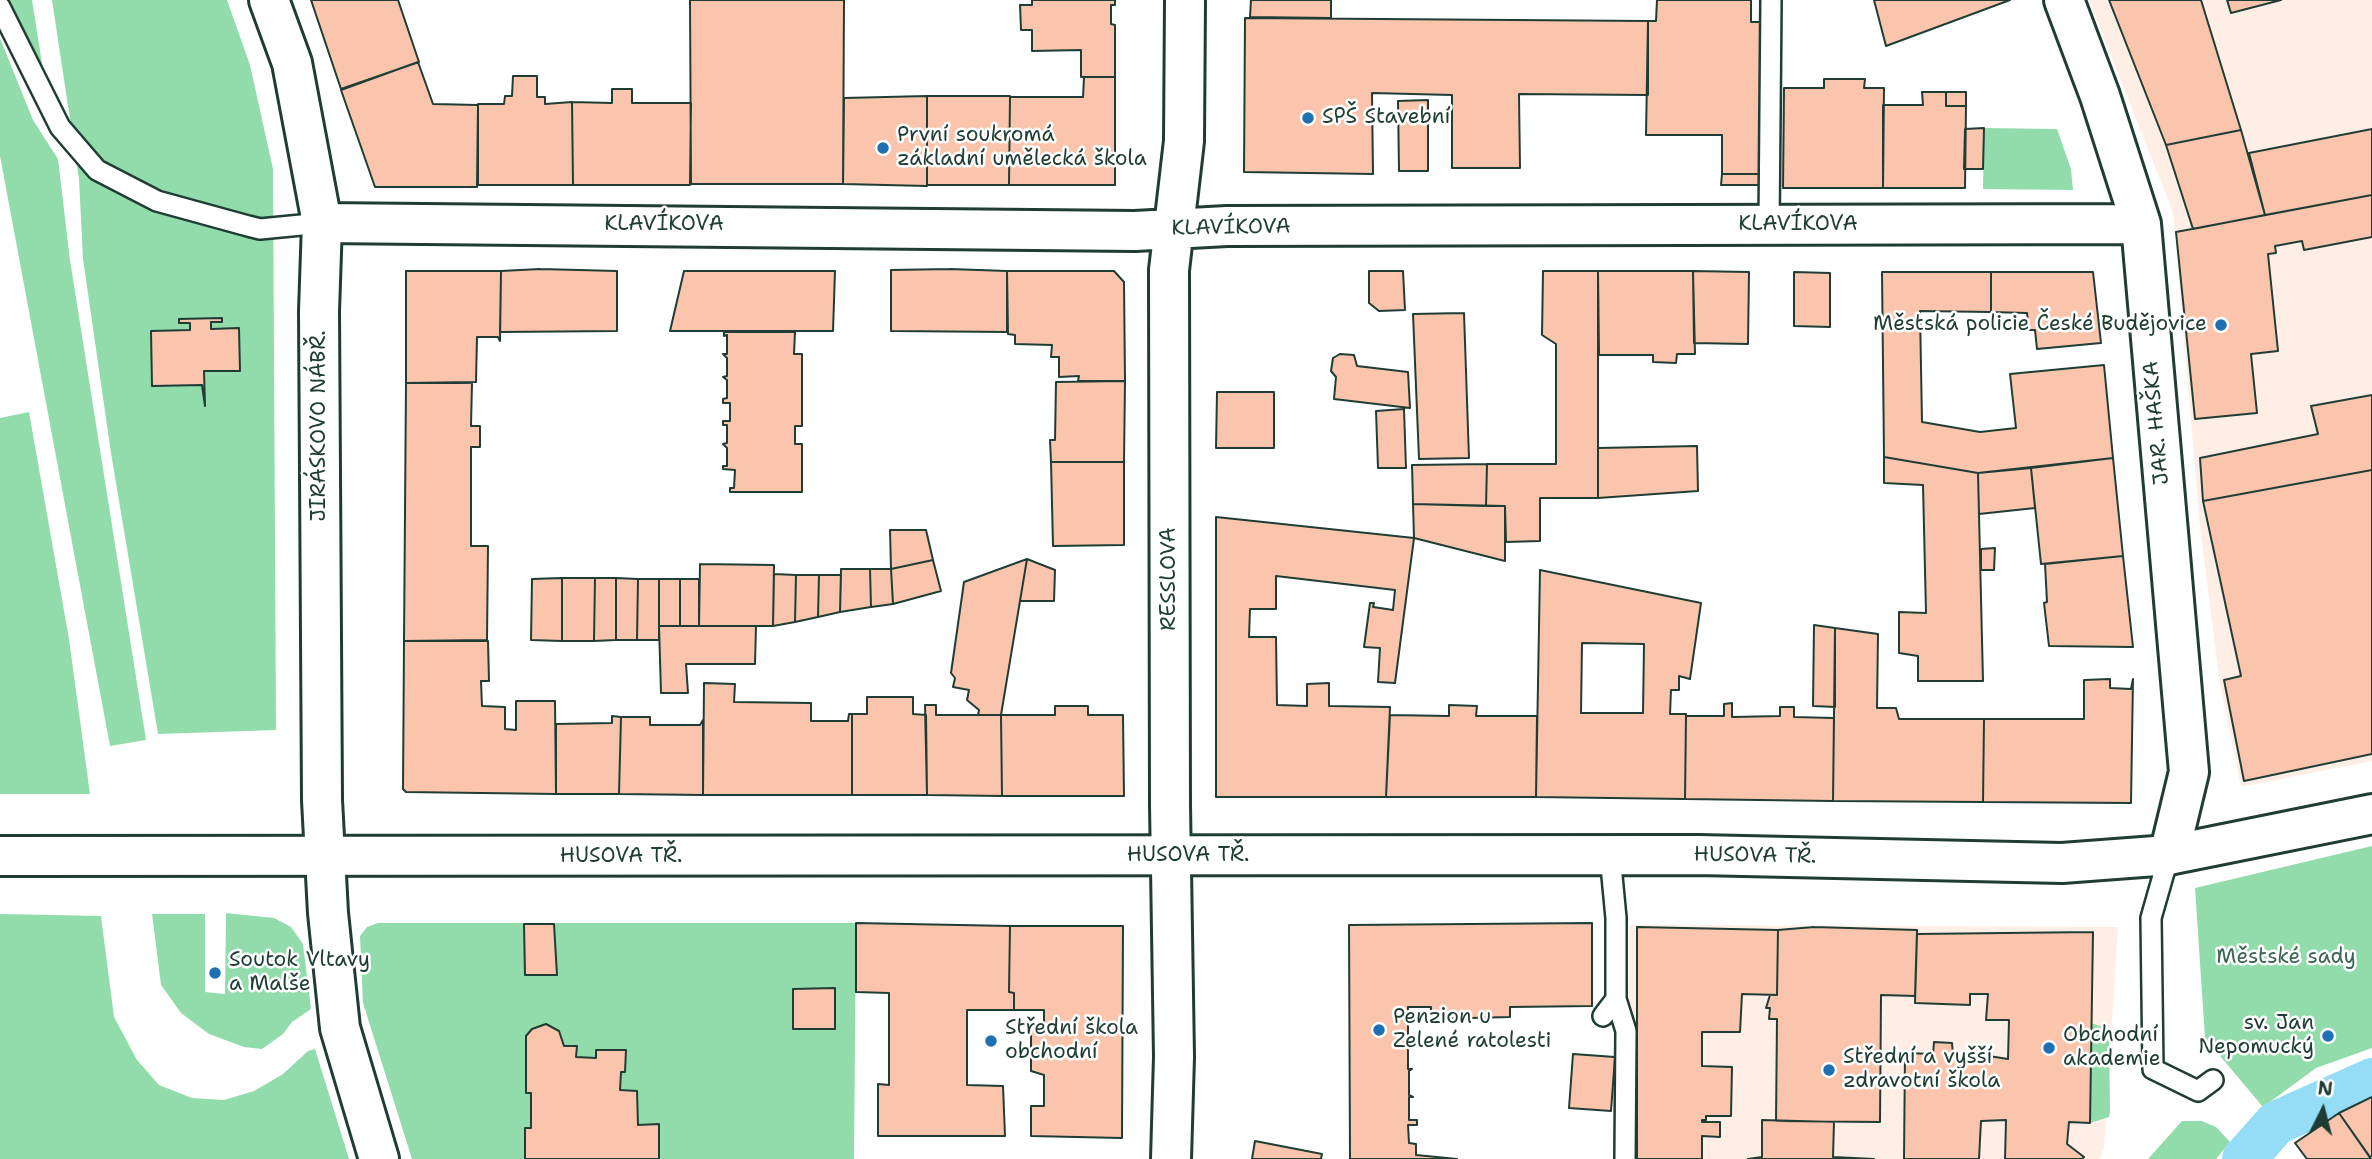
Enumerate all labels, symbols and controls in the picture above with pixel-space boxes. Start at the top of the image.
place label: SPŠ Stavební [1322,105,1450,131]
marker: SPŠ Stavební [1300,110,1316,126]
place label: První soukromá základní umělecká škola [897,123,1147,173]
marker: První soukromá základní umělecká škola [875,140,891,156]
street label: KLAVÍKOVA [604,212,724,238]
street label: KLAVÍKOVA [1738,212,1858,238]
street label: KLAVÍKOVA [1171,214,1291,242]
place label: Městská policie České Budějovice [1873,312,2207,338]
marker: Městská policie České Budějovice [2213,317,2229,333]
street label: JIRÁSKOVO NÁBŘ. [307,330,333,522]
street label: JAR. HAŠKA [2139,360,2175,486]
street label: RESSLOVA [1157,527,1183,631]
street label: HUSOVA TŘ. [1693,842,1817,870]
street label: HUSOVA TŘ. [1127,843,1249,869]
street label: HUSOVA TŘ. [560,844,682,870]
park label: Městské sady [2216,945,2356,971]
place label: Soutok Vltavy a Malše [229,948,370,998]
marker: Soutok Vltavy a Malše [207,965,223,981]
place label: Penzion u Zelené ratolesti [1393,1005,1551,1055]
place label: sv. Jan Nepomucký [2198,1011,2314,1061]
place label: Střední škola obchodní [1005,1016,1138,1066]
marker: Penzion u Zelené ratolesti [1371,1022,1387,1038]
place label: Obchodní akademie [2063,1023,2161,1073]
marker: sv. Jan Nepomucký [2320,1028,2336,1044]
marker: Střední škola obchodní [983,1033,999,1049]
marker: Obchodní akademie [2041,1040,2057,1056]
place label: Střední a vyšší zdravotní škola [1843,1045,2000,1095]
marker: Střední a vyšší zdravotní škola [1821,1062,1837,1078]
north arrow [2288,1075,2358,1145]
text: N [2316,1075,2334,1102]

